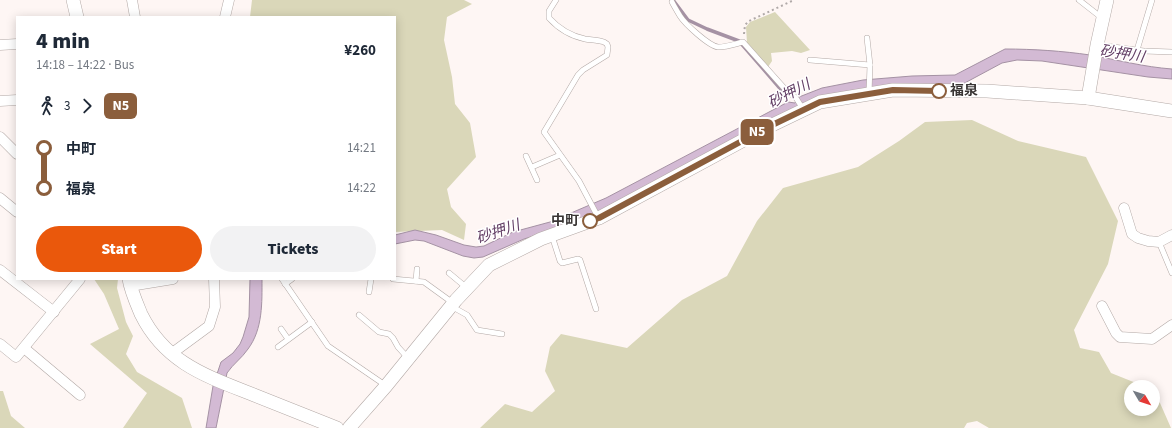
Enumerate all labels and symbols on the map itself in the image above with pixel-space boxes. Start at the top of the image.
water label: 砂押川 [1098,40,1148,68]
water label: 砂押川 [764,74,816,114]
place label: 福泉 [950,81,978,101]
marker: 福泉 [931,83,947,99]
line badge: N5 [739,119,775,145]
place label: 中町 [551,211,579,231]
marker: 中町 [582,213,598,229]
water label: 砂押川 [473,214,525,249]
north arrow [1124,380,1160,416]

